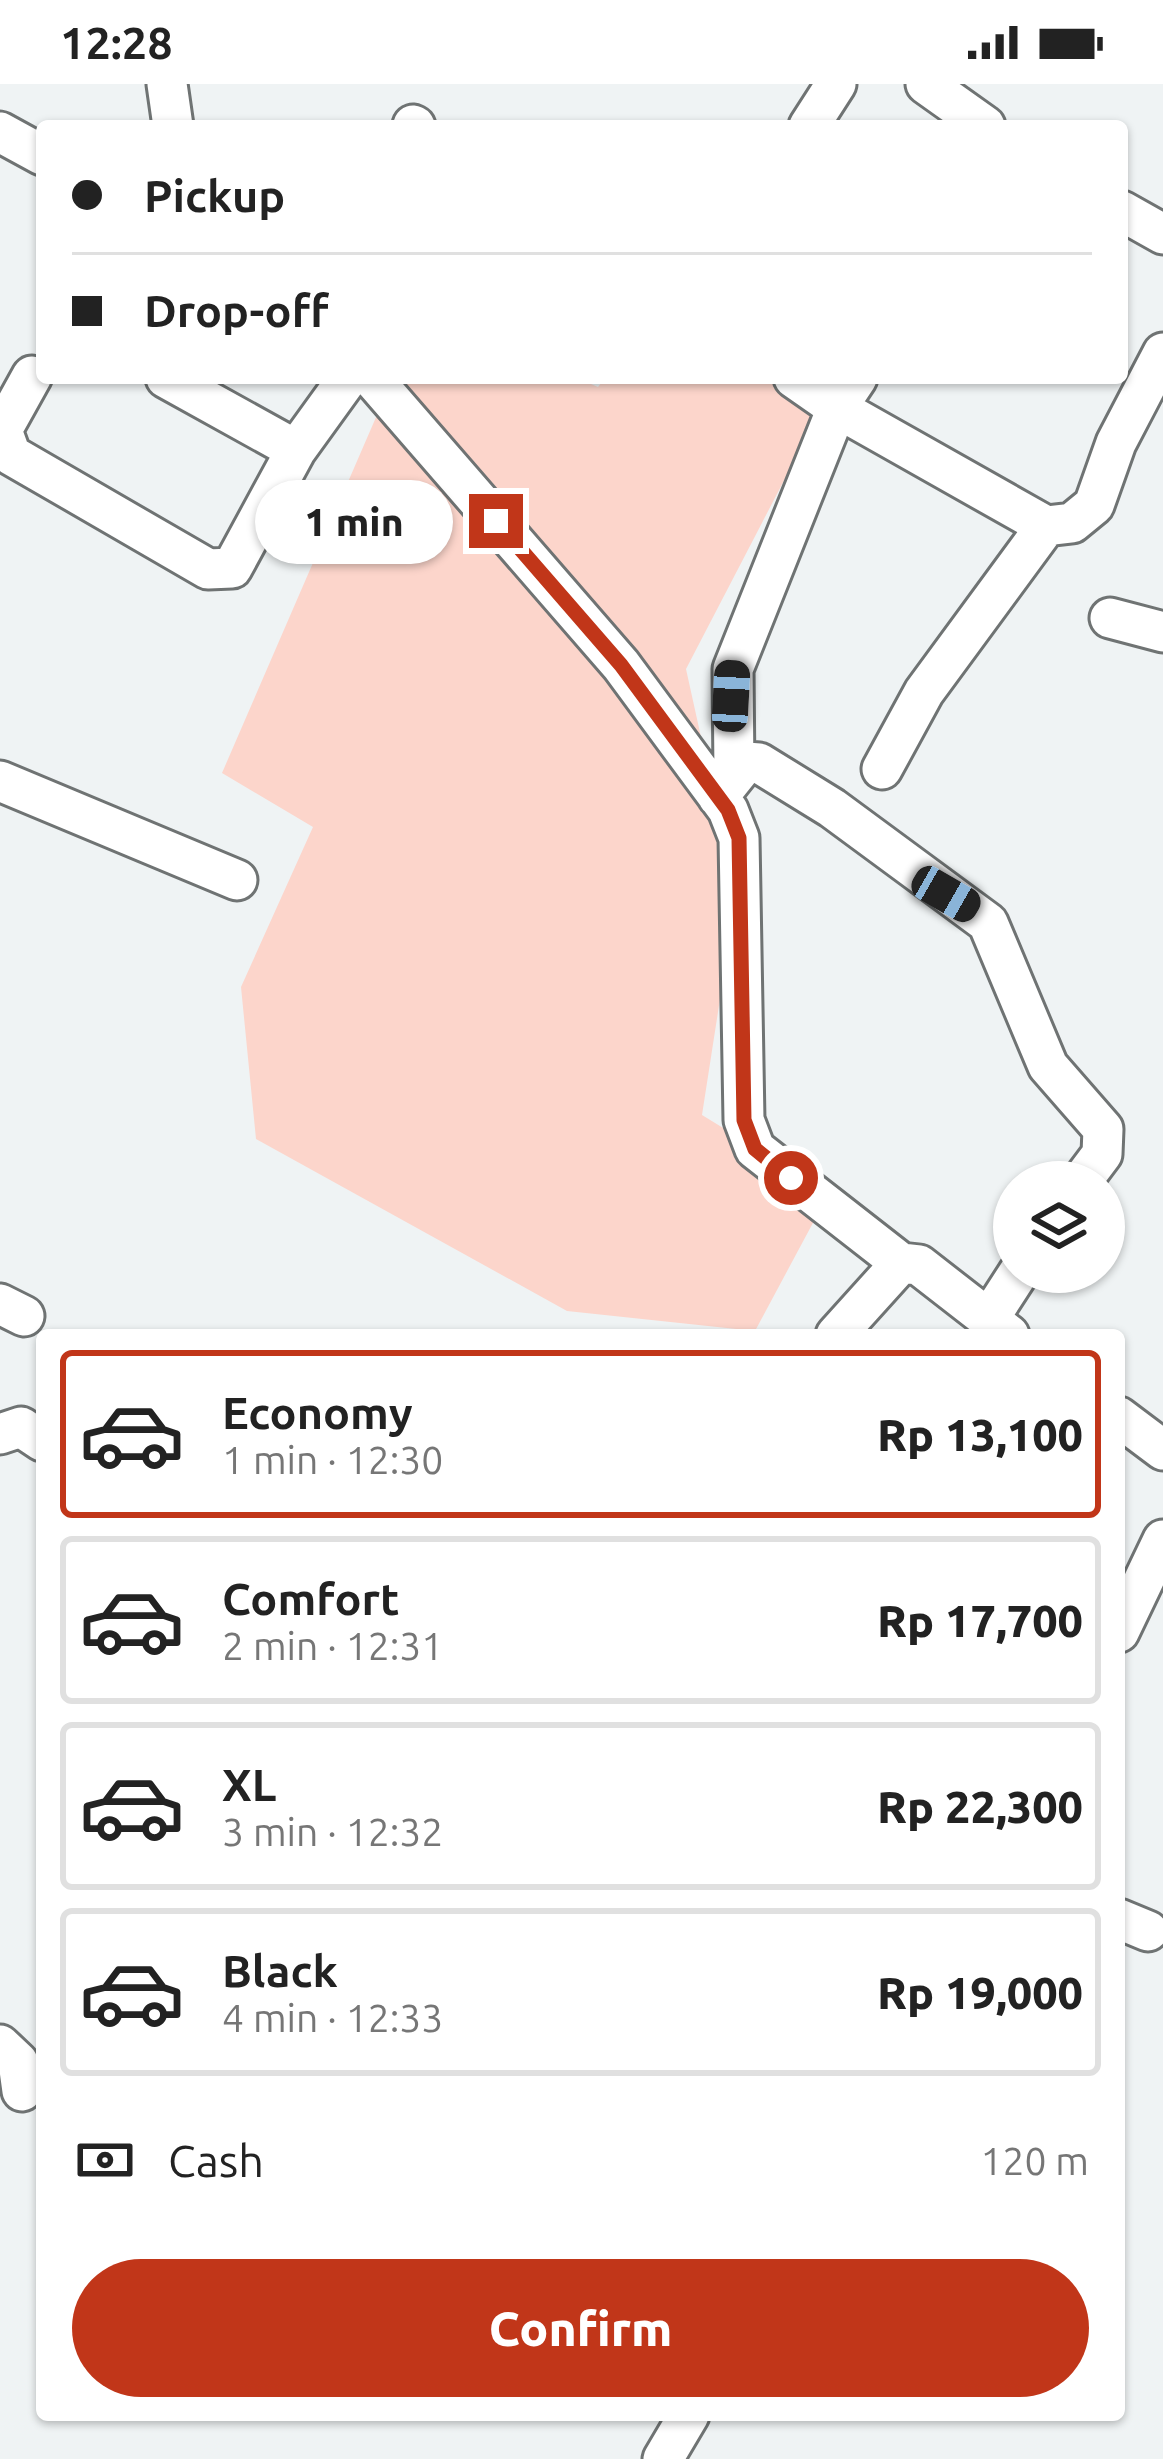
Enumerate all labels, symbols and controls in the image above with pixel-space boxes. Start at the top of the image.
text: 12:28 [60,17,173,68]
text: Pickup [144,170,285,221]
text: Drop-off [144,285,329,336]
callout: 1 min [256,479,454,563]
route end [469,494,523,548]
text: 1 min [304,500,404,543]
car [711,659,751,733]
car [906,860,986,928]
route start [764,1151,818,1205]
map controls [993,1161,1125,1293]
button: layers [993,1161,1125,1293]
icon: car [78,1380,186,1488]
text: Economy [222,1387,413,1438]
text: Rp 13,100 [877,1409,1083,1460]
text: 1 min · 12:30 [222,1438,443,1481]
icon: car [78,1566,186,1674]
text: Comfort [222,1573,399,1624]
text: Rp 17,700 [877,1595,1083,1646]
text: 2 min · 12:31 [222,1624,443,1667]
icon: car [78,1752,186,1860]
text: XL [222,1759,276,1810]
text: Rp 22,300 [877,1781,1083,1832]
text: 3 min · 12:32 [222,1810,443,1853]
icon: car [78,1938,186,2046]
text: Black [222,1945,338,1996]
text: Rp 19,000 [877,1967,1083,2018]
text: 4 min · 12:33 [222,1996,443,2039]
icon: cash [72,2127,138,2193]
text: Cash [168,2135,264,2186]
text: 120 m [980,2139,1089,2182]
button: Confirm [72,2259,1089,2397]

